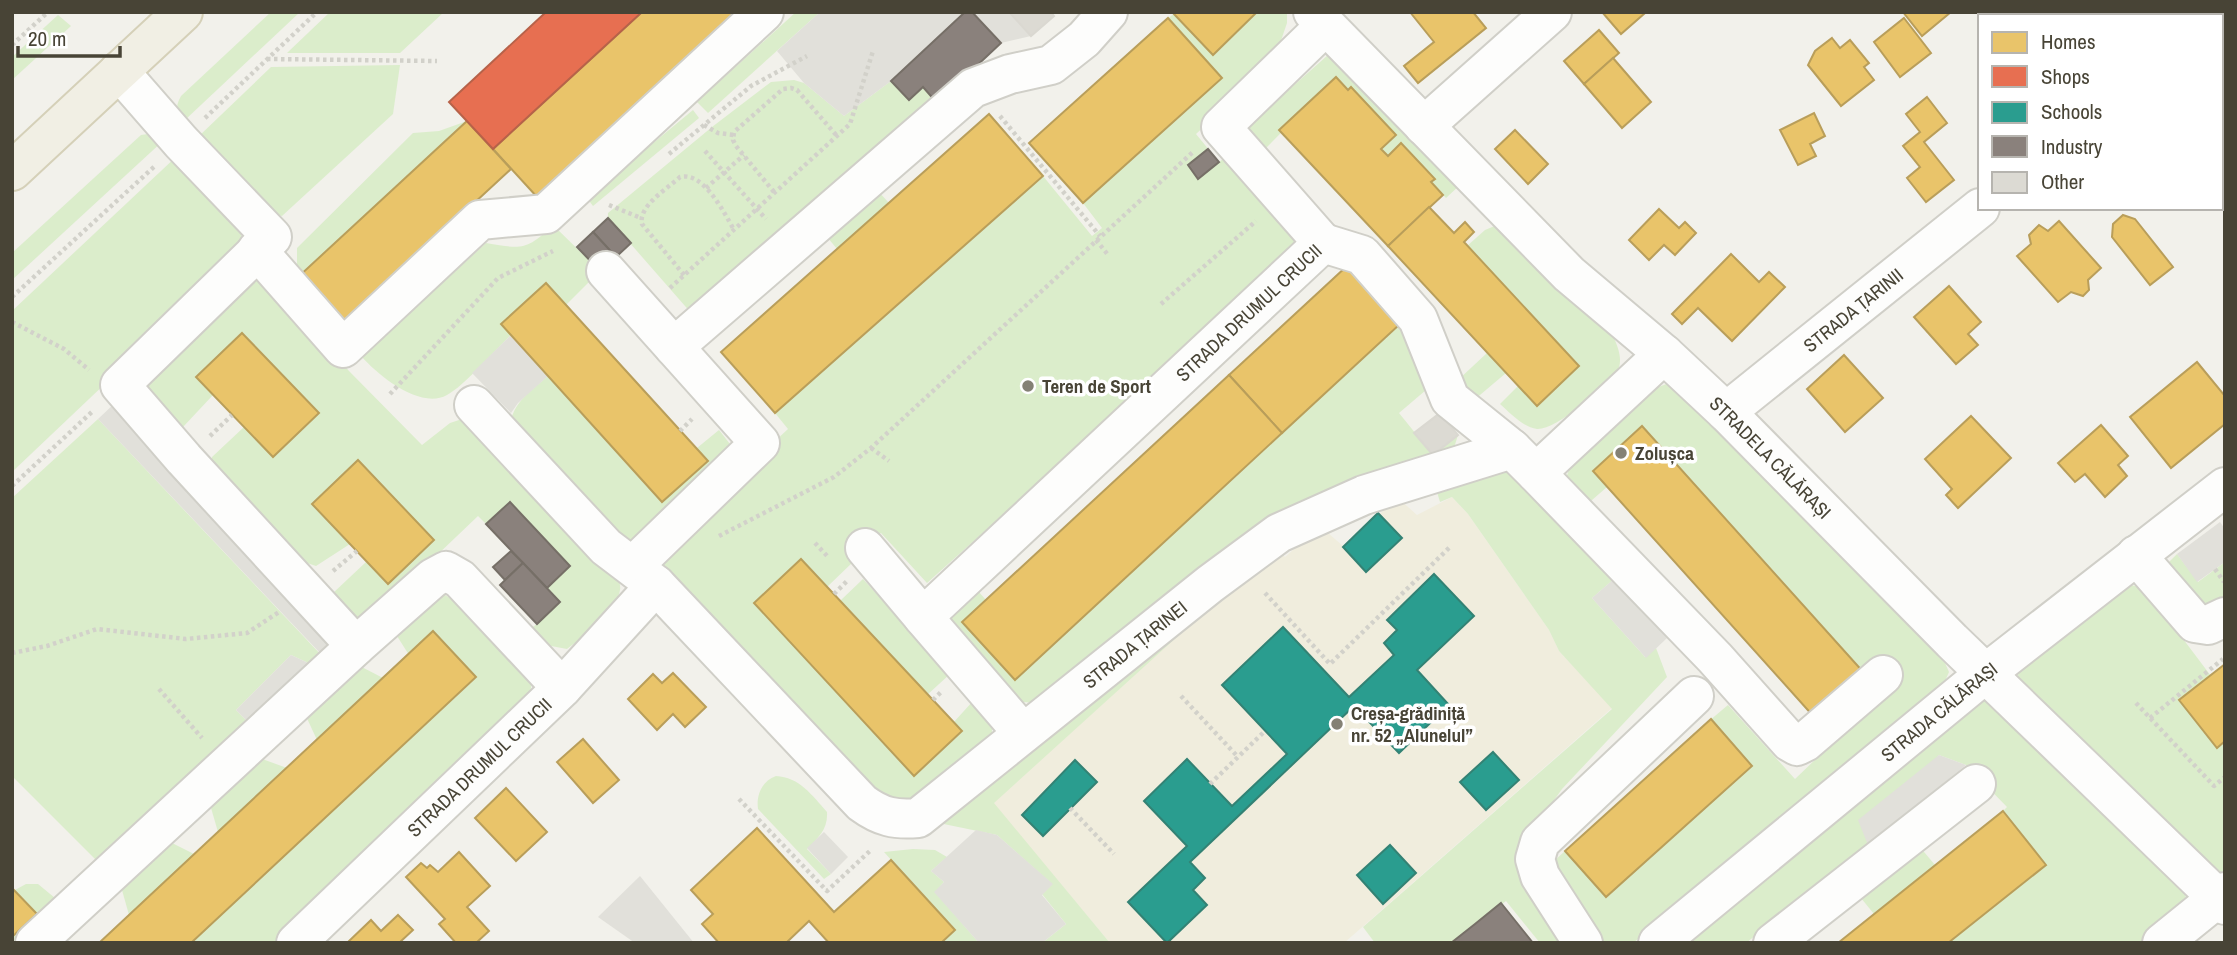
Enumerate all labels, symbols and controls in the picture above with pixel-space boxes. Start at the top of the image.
scale bar [18,14,119,58]
legend [1978,14,2223,210]
text: 20 m [28,24,66,53]
text: Homes [2041,27,2096,56]
text: Shops [2041,62,2090,91]
text: Schools [2041,97,2102,126]
text: Industry [2041,132,2103,161]
text: Other [2041,167,2084,196]
street label: STRADA DRUMUL CRUCII [1170,238,1327,387]
street label: STRADA ȚARINII [1798,262,1908,358]
place label: Teren de Sport [1042,373,1151,399]
marker: Teren de Sport [1020,378,1036,394]
street label: STRADELA CĂLĂRAȘI [1704,390,1837,524]
place label: Zolușca [1635,440,1694,466]
marker: Zolușca [1613,445,1629,461]
street label: STRADA ȚARINEI [1077,594,1192,694]
street label: STRADA CĂLĂRAȘI [1875,656,2003,767]
street label: STRADA DRUMUL CRUCII [401,692,557,843]
place label: Creșa-grădiniță nr. 52 „Alunelul” [1351,700,1473,748]
marker: Creșa-grădiniță nr. 52 „Alunelul” [1329,716,1345,732]

